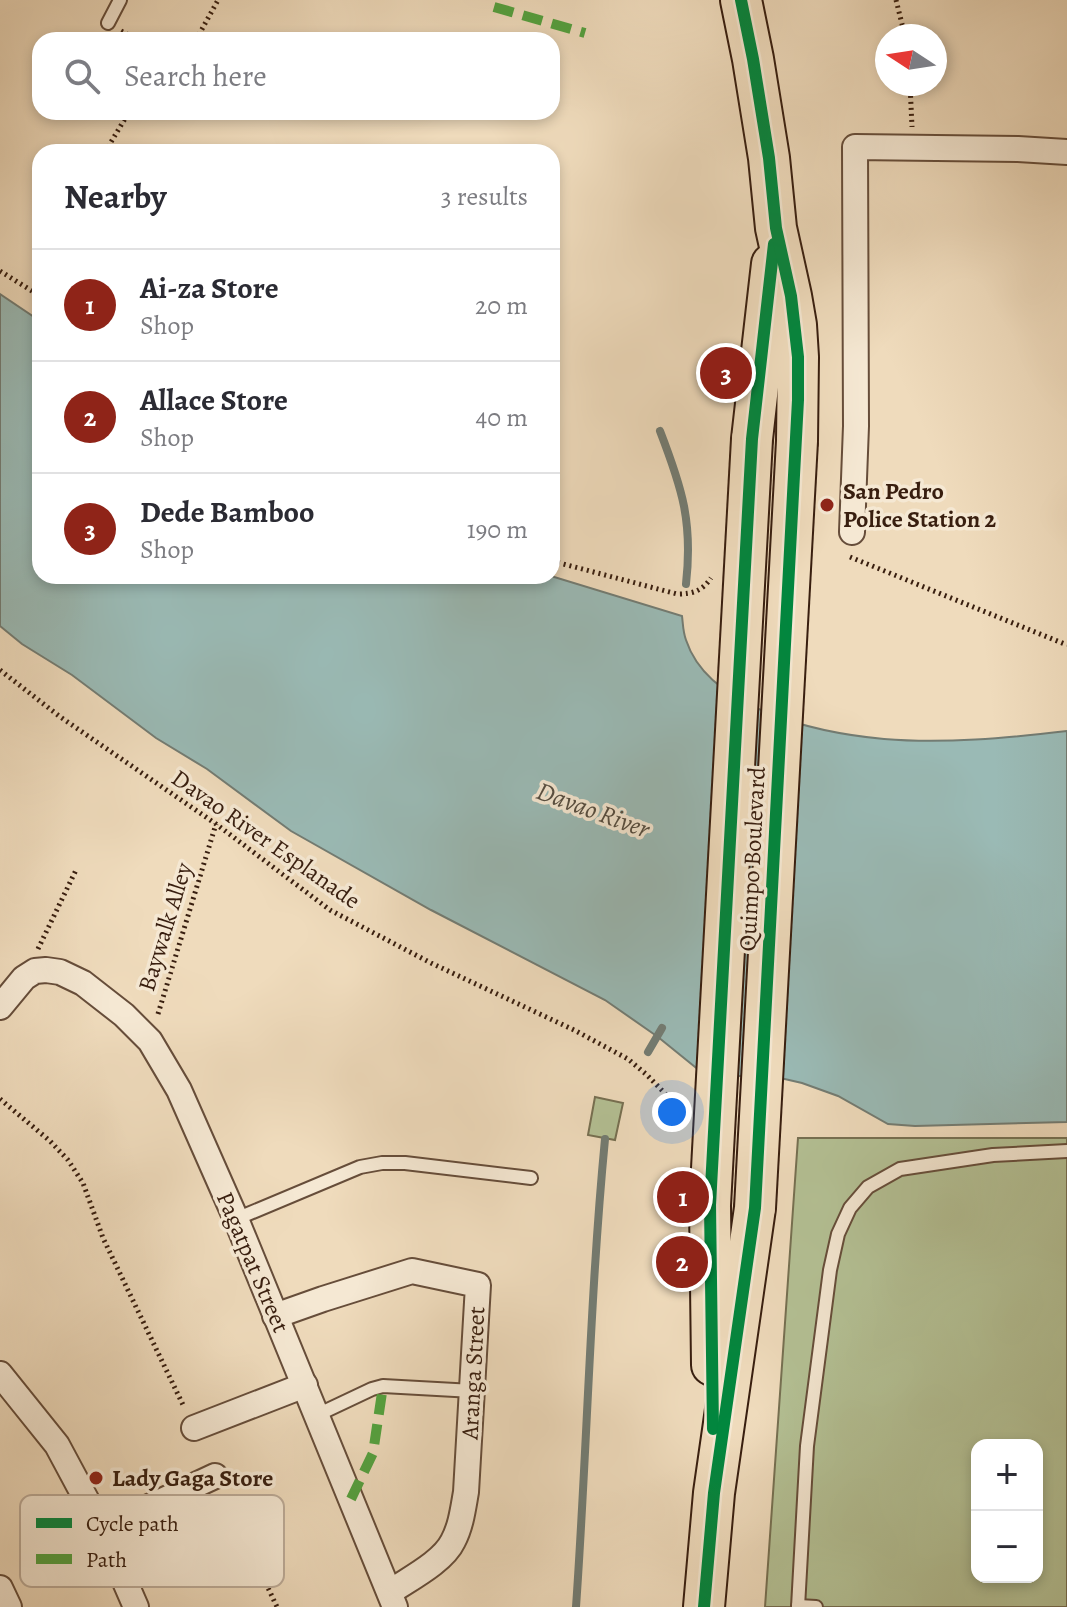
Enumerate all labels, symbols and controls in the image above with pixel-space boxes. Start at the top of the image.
north arrow [875,24,947,96]
search box [32,32,560,120]
icon: search [60,54,104,98]
text: Search here [124,56,267,96]
text: Nearby [64,173,167,220]
text: 3 results [441,179,528,214]
text: Ai-za Store [140,268,279,308]
text: 1 [85,288,95,323]
text: 20 m [475,288,528,323]
text: Shop [140,308,194,343]
pin: 3 [700,343,752,403]
text: Allace Store [140,380,288,420]
text: 2 [84,400,96,435]
text: 40 m [476,400,528,435]
text: Shop [140,420,194,455]
place label: San Pedro Police Station 2 [843,475,996,535]
text: Dede Bamboo [140,492,315,532]
marker: San Pedro Police Station 2 [818,496,836,514]
text: 3 [84,512,96,547]
text: 190 m [467,512,528,547]
text: Shop [140,532,194,567]
street label: Davao River Esplanade [165,762,367,916]
street label: Quimpo Boulevard [731,766,773,952]
water label: Davao River [532,773,655,847]
street label: Baywalk Alley [130,859,200,995]
your location [652,1092,692,1132]
pin: 1 [657,1167,709,1227]
street label: Pagatpat Street [209,1187,297,1337]
pin: 2 [656,1232,708,1292]
street label: Aranga Street [453,1305,492,1441]
map controls [971,1439,1043,1583]
button: + [971,1439,1043,1511]
place label: Lady Gaga Store [112,1462,273,1494]
marker: Lady Gaga Store [87,1469,105,1487]
legend [20,1495,284,1587]
text: Cycle path [86,1509,179,1539]
button: − [971,1511,1043,1583]
text: Path [86,1545,127,1575]

